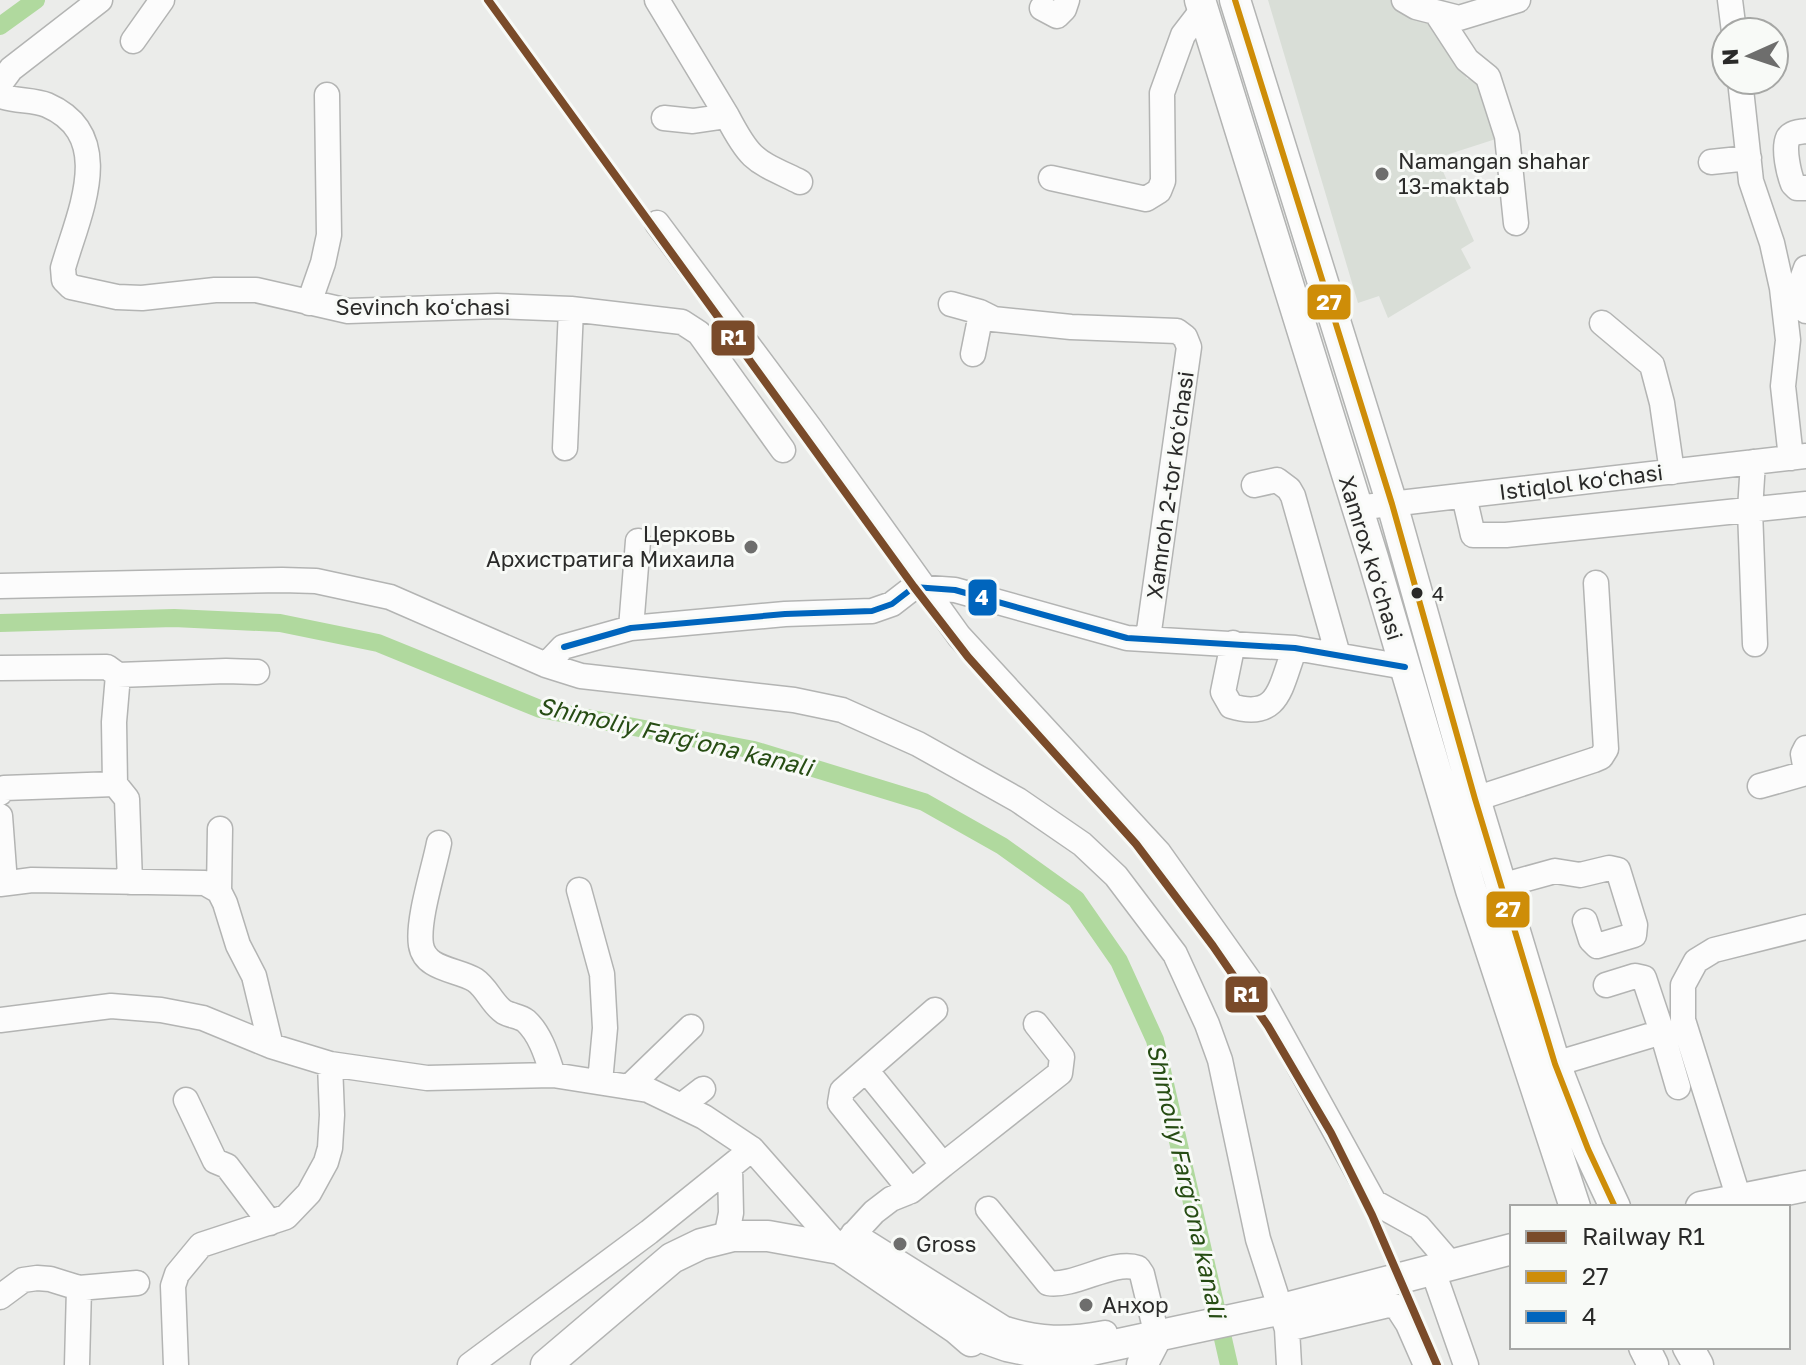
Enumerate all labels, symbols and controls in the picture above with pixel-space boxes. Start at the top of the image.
north arrow [1710,16,1790,96]
text: N [1716,48,1743,66]
place label: Namangan shahar 13-maktab [1398,147,1590,199]
marker: Namangan shahar 13-maktab [1373,165,1391,183]
line badge: 27 [1306,283,1352,321]
text: 27 [1316,288,1342,315]
street label: Sevinch koʻchasi [336,293,510,320]
line badge: R1 [710,319,756,357]
text: R1 [720,323,746,350]
street label: Xamroh 2-tor koʻchasi [1140,369,1199,600]
street label: Istiqlol koʻchasi [1497,458,1664,505]
street label: Xamrox koʻchasi [1334,472,1409,643]
place label: Церковь Архистратига Михаила [486,520,735,572]
marker: Церковь Архистратига Михаила [742,538,760,556]
line badge: 4 [967,578,998,617]
place label: 4 [1432,581,1444,605]
text: 4 [975,583,989,610]
marker: 4 [1409,585,1425,601]
water label: Shimoliy Fargʻona kanali [535,690,818,783]
line badge: 27 [1485,890,1531,929]
text: 27 [1495,895,1521,922]
line badge: R1 [1224,975,1269,1014]
text: R1 [1233,980,1259,1007]
water label: Shimoliy Fargʻona kanali [1141,1041,1234,1323]
legend [1510,1205,1790,1349]
text: Railway R1 [1582,1221,1705,1250]
place label: Gross [916,1230,976,1257]
marker: Gross [891,1235,909,1253]
text: 27 [1582,1261,1609,1290]
place label: Анхор [1102,1291,1169,1318]
marker: Анхор [1077,1296,1095,1314]
text: 4 [1582,1301,1597,1330]

